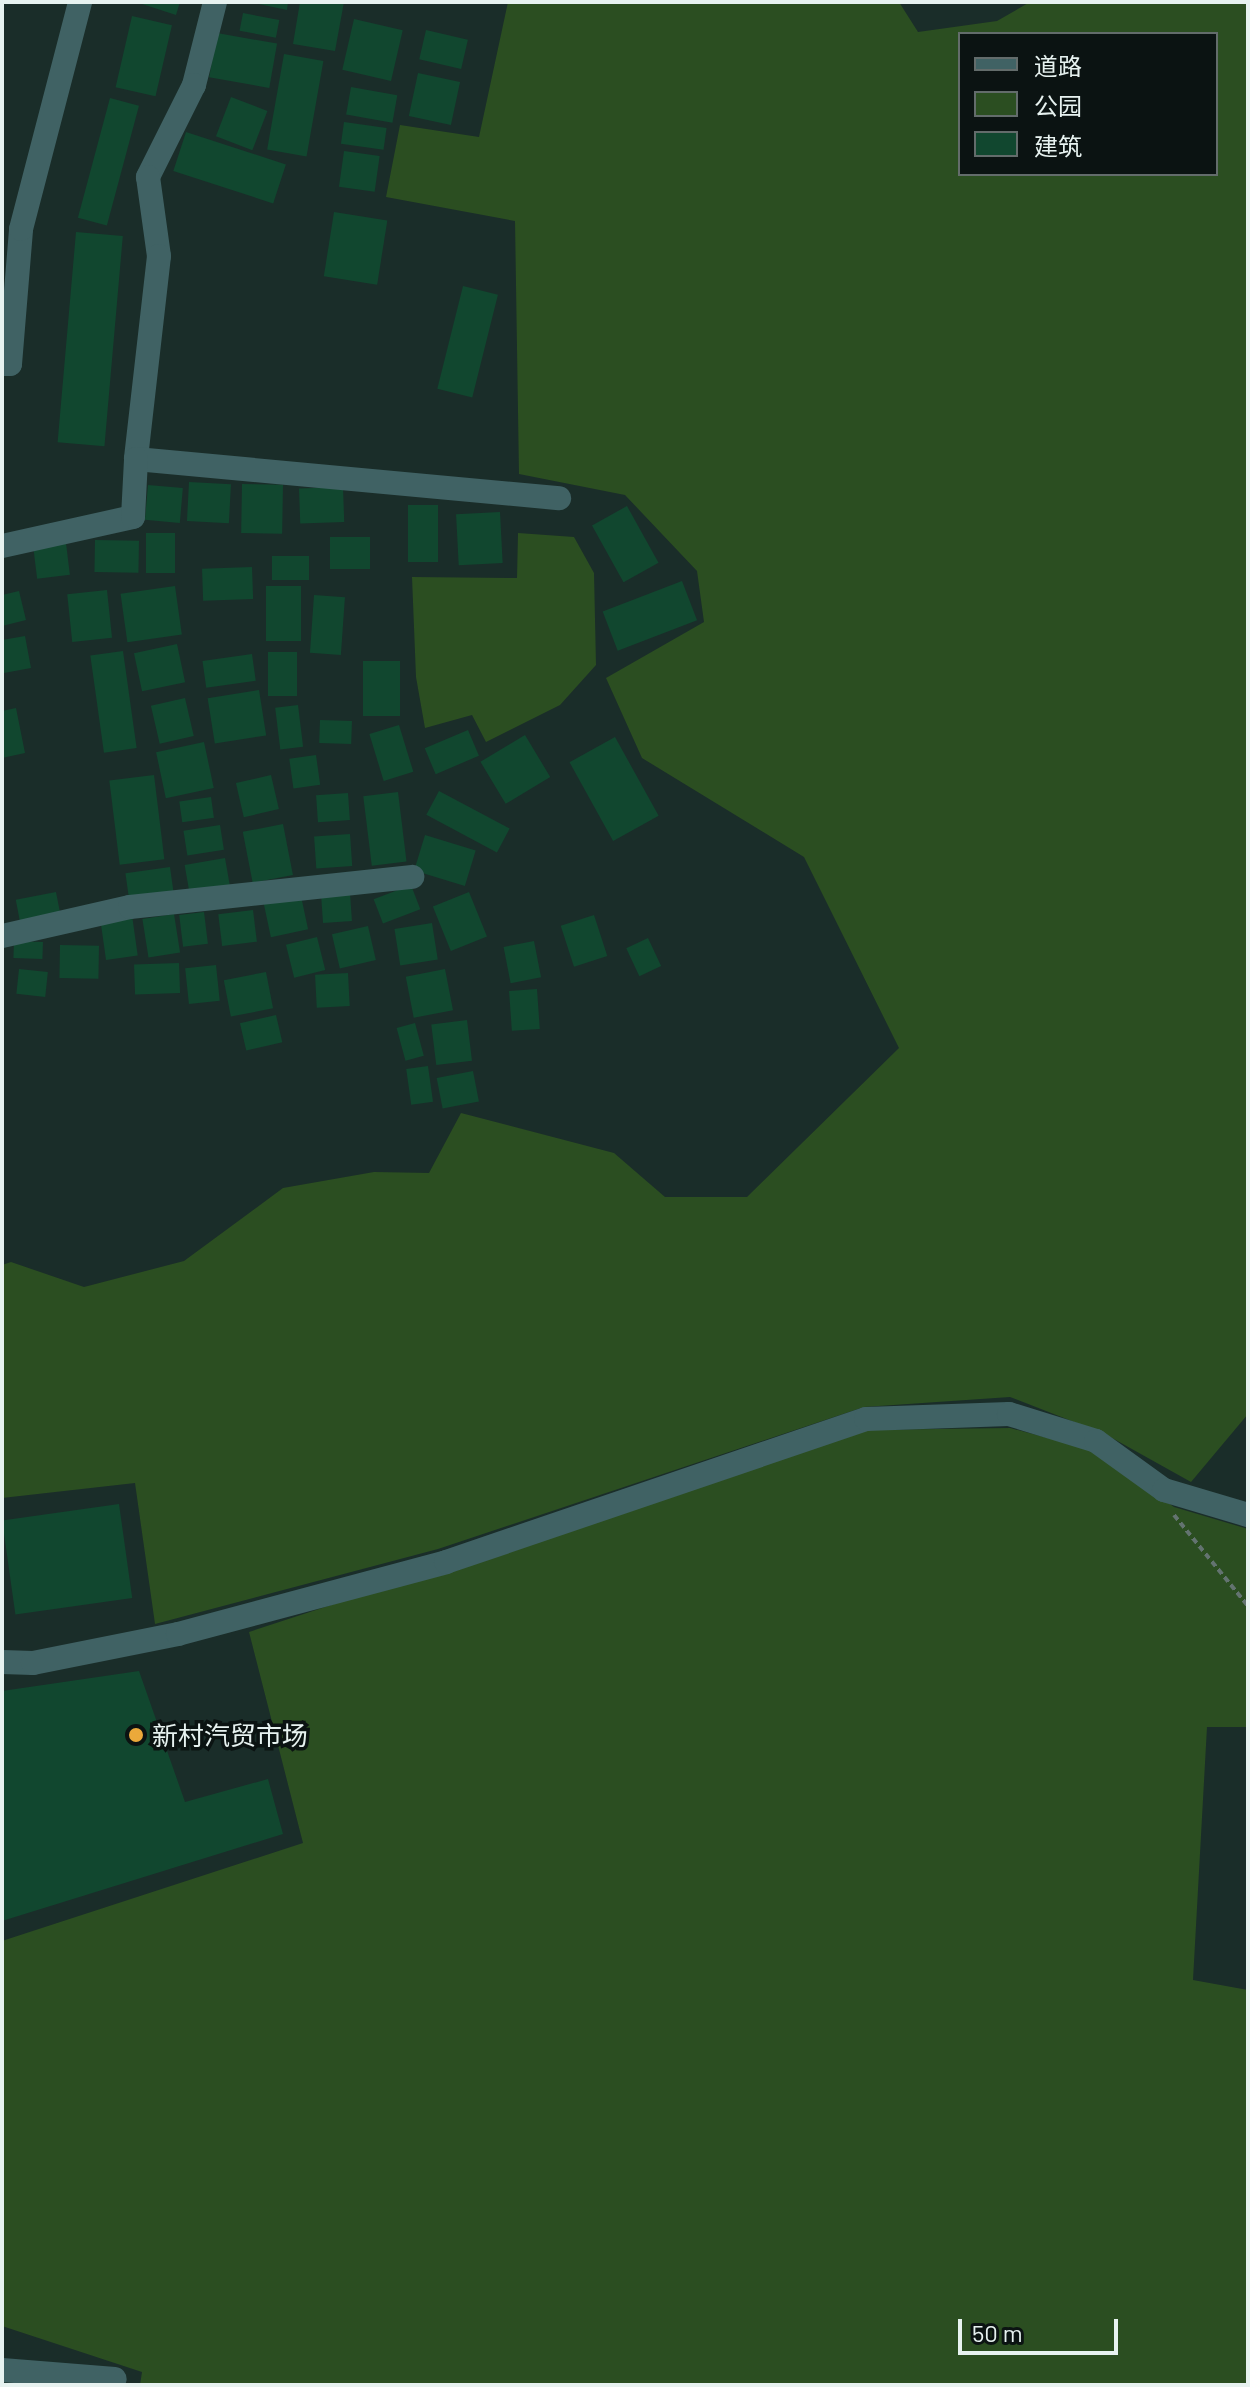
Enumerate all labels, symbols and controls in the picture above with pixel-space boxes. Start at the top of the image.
legend [958,32,1218,176]
text: 道路 [1034,51,1082,80]
text: 公园 [1034,91,1082,120]
text: 建筑 [1034,131,1082,160]
place label: 新村汽贸市场 [152,1719,308,1751]
marker: 新村汽贸市场 [127,1726,145,1744]
scale bar [962,2303,1122,2353]
text: 50 m [972,2318,1023,2347]

